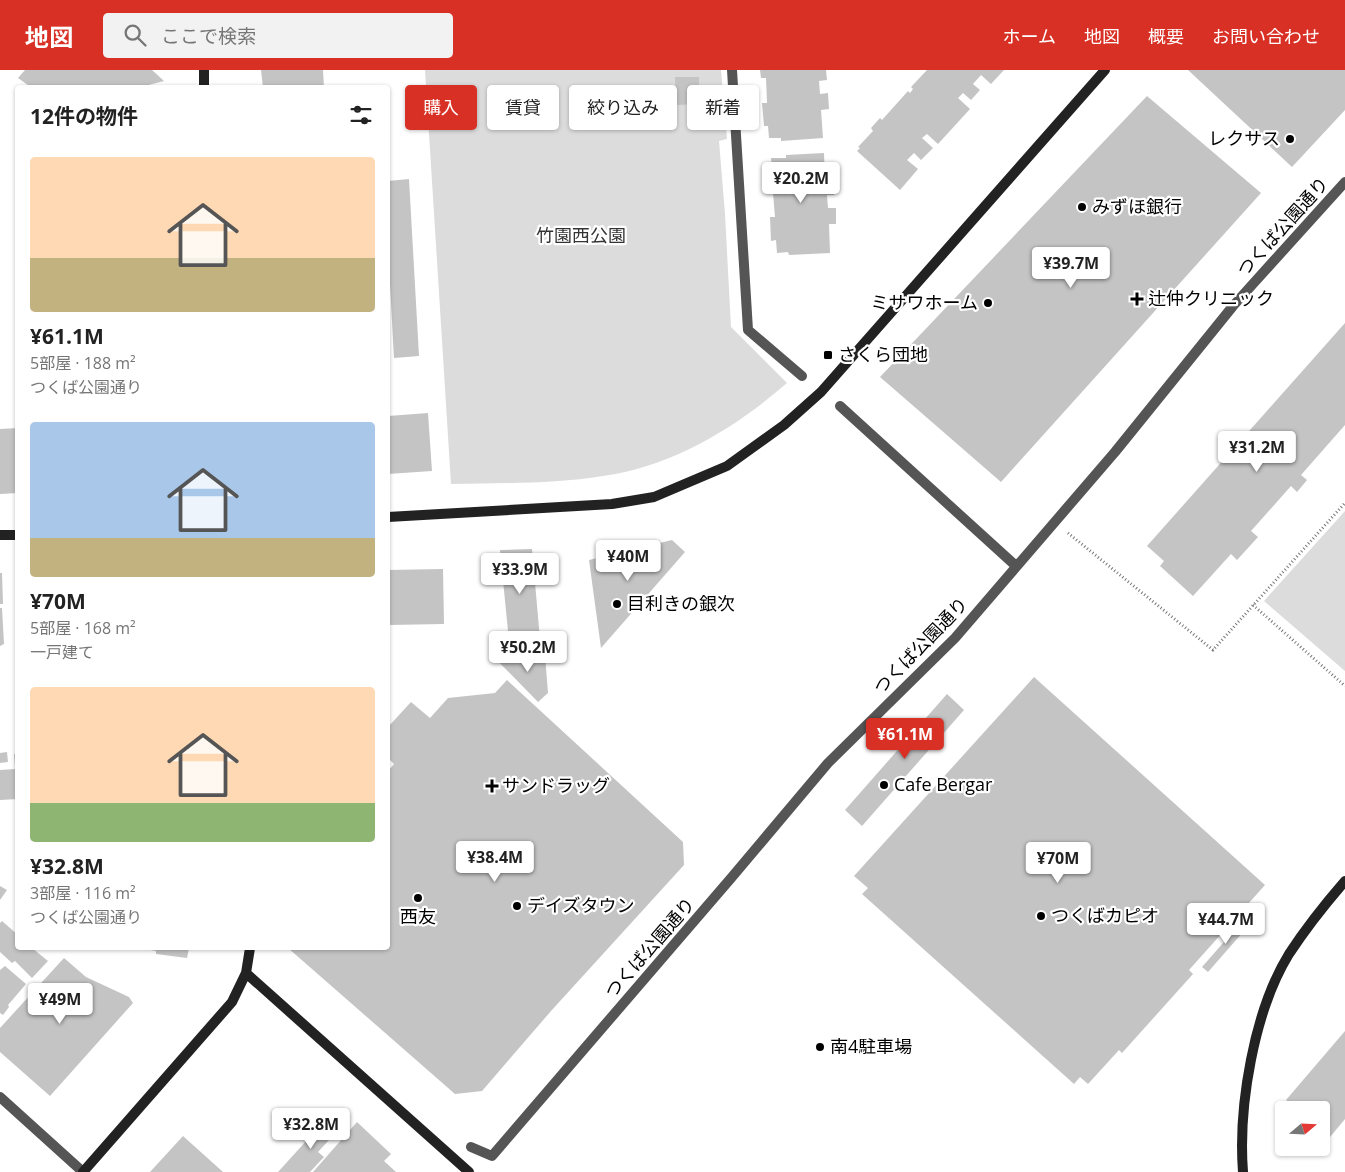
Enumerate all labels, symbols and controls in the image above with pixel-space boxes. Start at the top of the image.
search box [103,13,453,58]
text: 地図 [25,20,73,53]
icon: search [121,21,149,49]
text: ここで検索 [161,23,256,49]
text: ホーム [1003,24,1056,48]
text: 地図 [1084,24,1120,48]
text: 概要 [1148,24,1184,48]
text: お問い合わせ [1212,24,1320,48]
chip: 購入 [405,85,477,130]
chip: 賃貸 [487,85,559,130]
chip: 絞り込み [569,85,677,130]
chip: 新着 [687,85,759,130]
icon: filters [347,101,375,129]
text: 12件の物件 [30,102,138,130]
place label: レクサス [1208,126,1280,150]
marker: レクサス [1284,133,1296,145]
pin: ¥20.2M [760,162,842,204]
text: ¥20.2M [773,167,829,189]
street label: つくば公園通り [1231,171,1333,281]
icon: home [158,190,248,280]
place label: みずほ銀行 [1092,194,1182,218]
marker: みずほ銀行 [1076,201,1088,213]
park label: 竹園西公園 [536,223,626,247]
pin: ¥39.7M [1030,246,1112,289]
text: ¥39.7M [1043,252,1099,274]
place label: 辻仲クリニック [1148,286,1274,310]
place label: ミサワホーム [871,290,978,314]
marker: 辻仲クリニック [1130,292,1144,306]
marker: ミサワホーム [982,297,994,309]
text: ¥61.1M [30,322,104,350]
place label: さくら団地 [838,342,928,366]
marker: さくら団地 [822,349,834,361]
text: 5部屋 · 188 m² [30,352,136,374]
text: つくば公園通り [30,376,142,398]
pin: ¥31.2M [1216,430,1298,473]
text: ¥31.2M [1229,436,1285,458]
icon: home [158,455,248,545]
pin: ¥40M [598,540,658,582]
text: ¥40M [607,545,649,567]
pin: ¥33.9M [479,552,561,595]
text: ¥33.9M [492,558,548,580]
text: ¥70M [30,587,86,615]
place label: 目利きの銀次 [627,591,735,615]
street label: つくば公園通り [868,592,973,699]
marker: 目利きの銀次 [611,598,623,610]
text: 5部屋 · 168 m² [30,617,136,639]
pin: ¥50.2M [487,630,569,673]
text: ¥50.2M [500,636,556,658]
text: 一戸建て [30,641,94,663]
pin: ¥61.1M [864,718,946,760]
icon: home [158,720,248,810]
text: ¥61.1M [877,723,933,745]
place label: Cafe Bergar [894,772,993,796]
place label: サンドラッグ [502,773,610,797]
marker: Cafe Bergar [878,779,890,791]
marker: サンドラッグ [486,780,498,792]
pin: ¥38.4M [454,840,536,883]
pin: ¥70M [1028,842,1088,884]
text: ¥38.4M [467,846,523,868]
text: ¥70M [1037,847,1079,869]
text: ¥32.8M [30,852,104,880]
text: 3部屋 · 116 m² [30,882,136,904]
marker: 西友 [412,892,424,904]
street label: つくば公園通り [599,892,700,1003]
place label: デイズタウン [527,893,634,917]
marker: デイズタウン [511,900,523,912]
pin: ¥44.7M [1185,902,1267,945]
place label: つくばカピオ [1051,903,1159,927]
place label: 西友 [400,904,436,928]
text: つくば公園通り [30,906,142,928]
text: ¥44.7M [1198,908,1254,930]
marker: つくばカピオ [1035,910,1047,922]
pin: ¥49M [30,982,90,1025]
text: ¥49M [39,988,81,1010]
place label: 南4駐車場 [830,1034,912,1058]
marker: 南4駐車場 [814,1041,826,1053]
north arrow [1275,1101,1330,1156]
map controls [1275,1101,1330,1156]
pin: ¥32.8M [270,1108,352,1150]
text: ¥32.8M [283,1113,339,1135]

